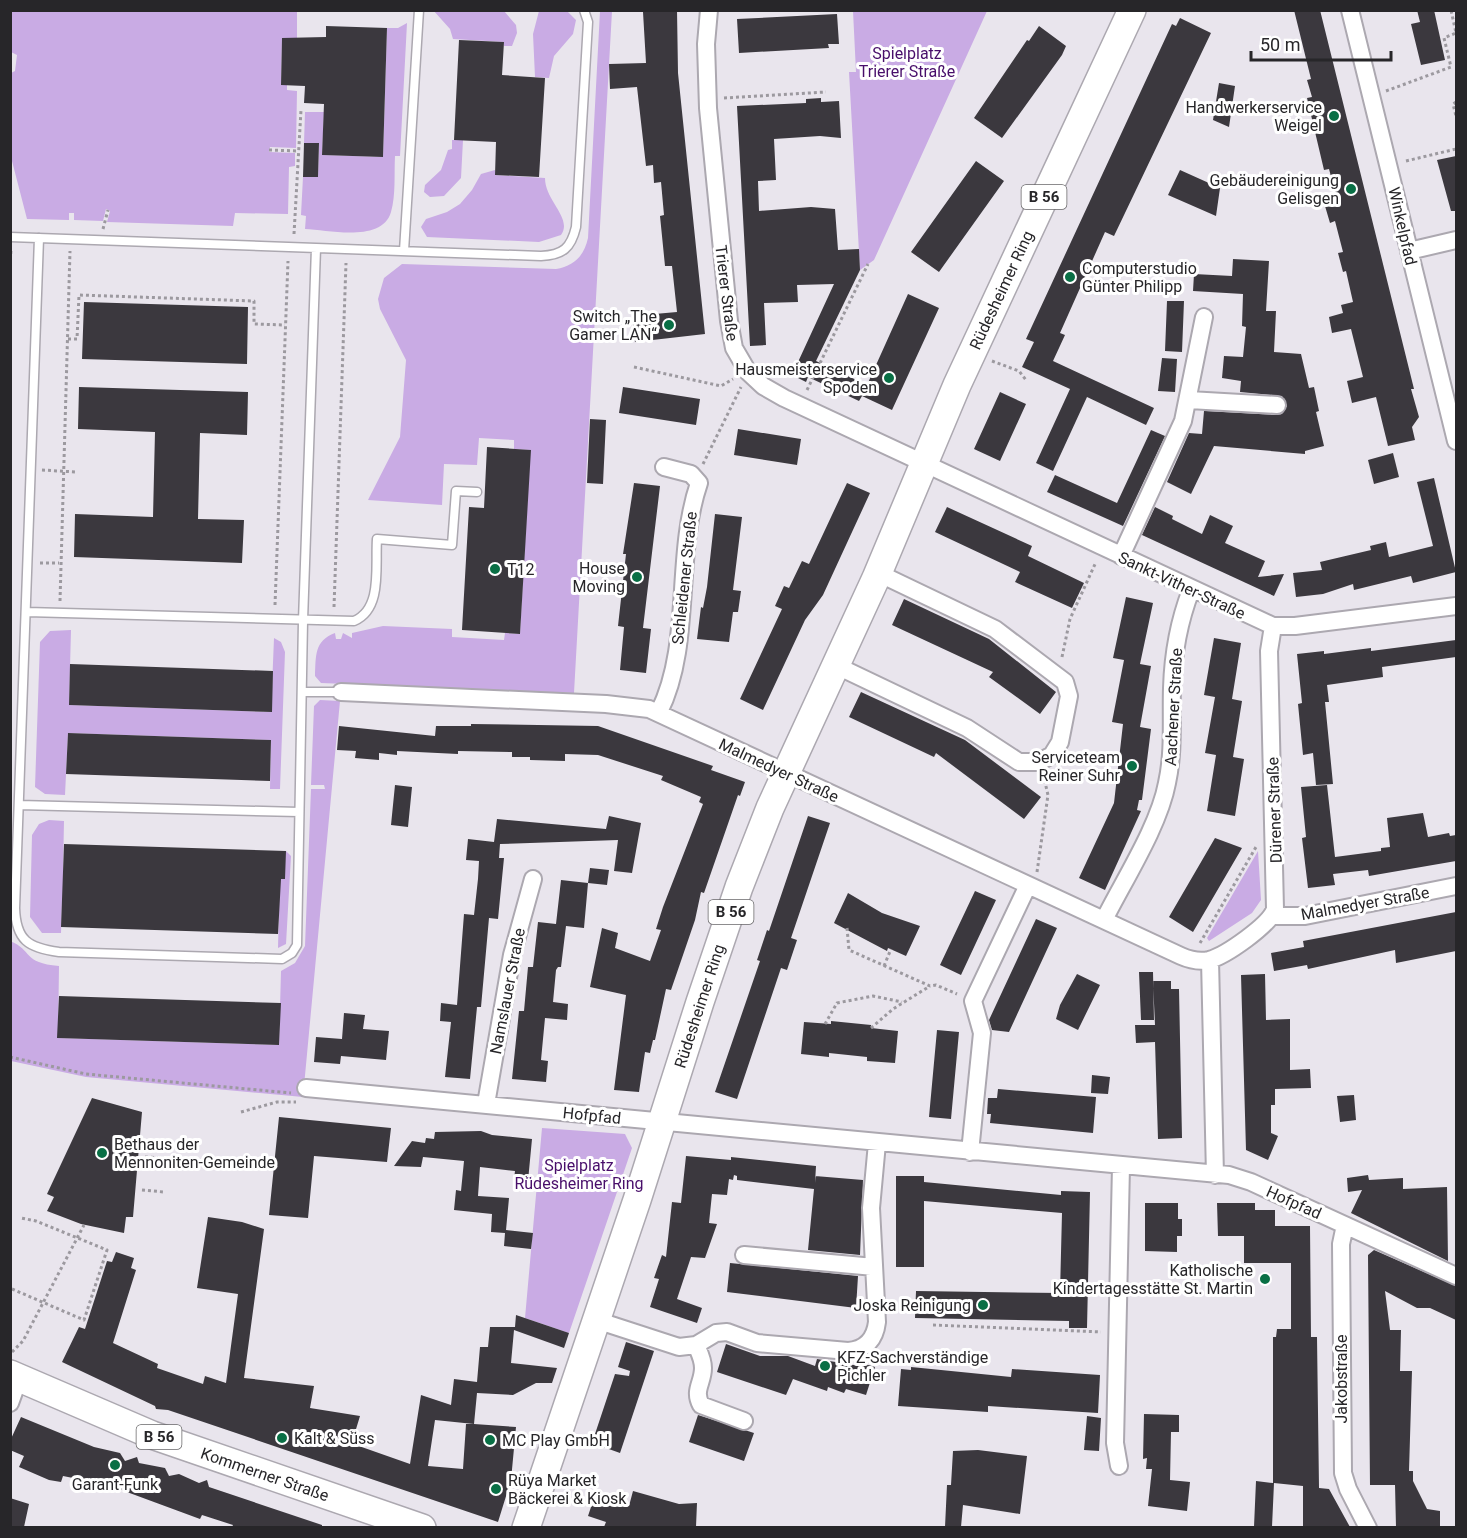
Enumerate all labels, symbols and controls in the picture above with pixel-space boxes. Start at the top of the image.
scale bar [1251,24,1390,62]
text: 50 m [1260,34,1300,55]
park label: Spielplatz Trierer Straße [859,44,955,81]
place label: Handwerkerservice Weigel [1185,98,1322,135]
marker: Handwerkerservice Weigel [1327,109,1341,123]
place label: Gebäudereinigung Gelisgen [1210,171,1339,208]
marker: Gebäudereinigung Gelisgen [1344,182,1358,196]
road number: B 56 [1022,185,1066,209]
street label: Winkelpfad [1384,185,1421,267]
street label: Rüdesheimer Ring [966,228,1037,353]
street label: Trierer Straße [711,244,742,342]
place label: Computerstudio Günter Philipp [1082,259,1197,296]
marker: Computerstudio Günter Philipp [1063,270,1077,284]
place label: Switch „The Gamer LAN“ [569,307,657,344]
marker: Switch „The Gamer LAN“ [662,318,676,332]
place label: Hausmeisterservice Spoden [735,360,877,397]
marker: Hausmeisterservice Spoden [882,371,896,385]
street label: Schleidener Straße [668,511,701,646]
street label: Sankt-Vither-Straße [1115,548,1248,623]
place label: House Moving [573,559,625,596]
place label: T12 [507,560,535,579]
marker: T12 [488,562,502,576]
marker: House Moving [630,570,644,584]
street label: Aachener Straße [1161,648,1186,766]
street label: Malmedyer Straße [716,734,842,807]
place label: Serviceteam Reiner Suhr [1032,748,1121,785]
street label: Dürener Straße [1263,757,1286,863]
marker: Serviceteam Reiner Suhr [1125,759,1139,773]
street label: Malmedyer Straße [1299,883,1431,924]
road number: B 56 [708,900,754,924]
street label: Namslauer Straße [486,926,529,1056]
street label: Rüdesheimer Ring [670,942,728,1070]
street label: Hofpfad [562,1103,622,1128]
place label: Bethaus der Mennoniten-Gemeinde [114,1135,275,1172]
marker: Bethaus der Mennoniten-Gemeinde [95,1146,109,1160]
park label: Spielplatz Rüdesheimer Ring [514,1156,644,1193]
street label: Hofpfad [1263,1182,1324,1223]
place label: Katholische Kindertagesstätte St. Martin [1053,1261,1253,1298]
marker: Katholische Kindertagesstätte St. Martin [1258,1272,1272,1286]
place label: Joska Reinigung [853,1296,971,1315]
marker: Joska Reinigung [976,1298,990,1312]
street label: Jakobstraße [1332,1334,1351,1424]
place label: KFZ-Sachverständige Pichler [837,1348,988,1385]
marker: KFZ-Sachverständige Pichler [818,1359,832,1373]
road number: B 56 [136,1425,182,1449]
place label: Kalt & Süss [294,1429,375,1448]
marker: Kalt & Süss [275,1431,289,1445]
place label: MC Play GmbH [502,1431,610,1450]
marker: MC Play GmbH [483,1433,497,1447]
street label: Kommerner Straße [198,1444,331,1505]
marker: Garant-Funk [108,1458,122,1472]
place label: Rüya Market Bäckerei & Kiosk [508,1471,627,1508]
place label: Garant-Funk [72,1475,159,1494]
marker: Rüya Market Bäckerei & Kiosk [489,1482,503,1496]

